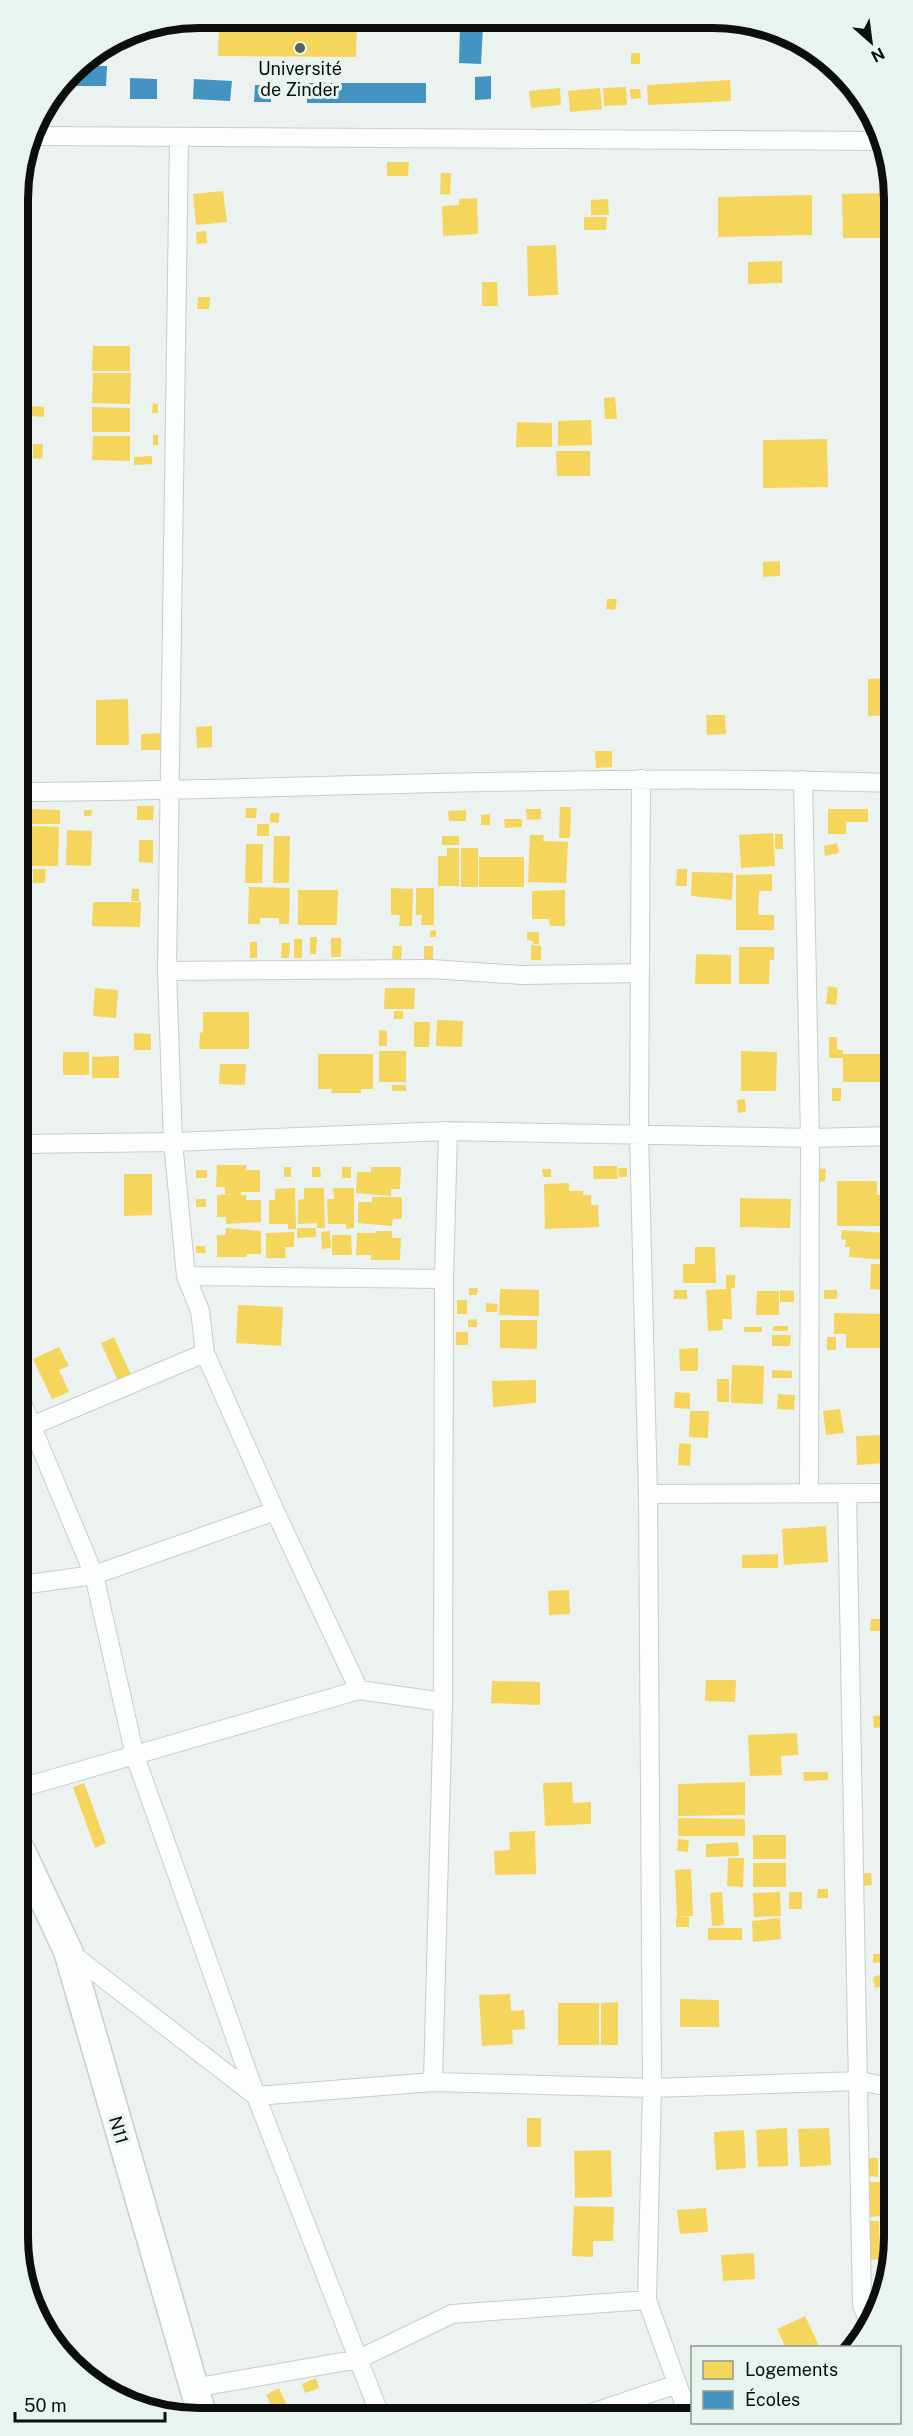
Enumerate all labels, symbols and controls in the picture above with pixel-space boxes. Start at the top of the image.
north arrow [841,12,901,72]
marker: Université de Zinder [293,41,307,55]
text: N [868,43,888,66]
place label: Université de Zinder [258,58,342,100]
street label: N11 [105,2114,133,2146]
legend [691,2346,901,2424]
text: Logements [745,2359,838,2380]
scale bar [15,2385,165,2423]
text: Écoles [745,2388,800,2410]
text: 50 m [24,2395,67,2416]

